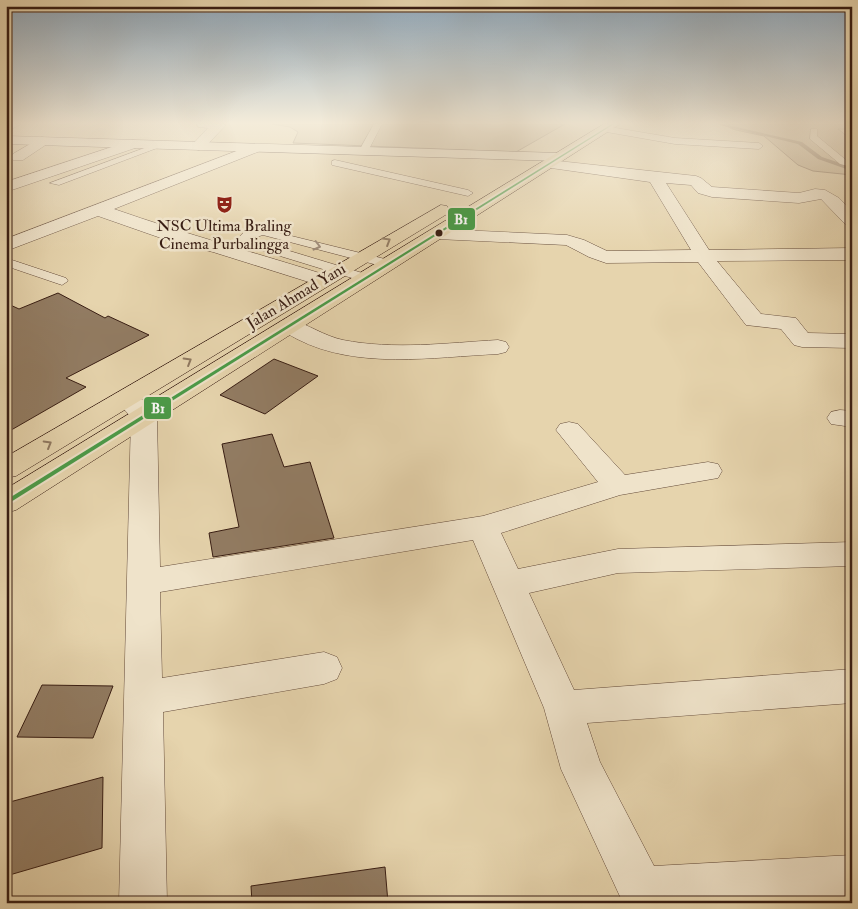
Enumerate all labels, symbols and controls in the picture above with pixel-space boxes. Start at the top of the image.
theatre icon: NSC Ultima Braling Cinema Purbalingga [214,195,234,215]
line badge: B1 [447,207,476,231]
text: B1 [454,211,468,228]
place label: NSC Ultima Braling Cinema Purbalingga [157,216,293,254]
unlabelled marker [434,228,444,238]
one-way arrow [382,238,391,248]
one-way arrow [312,240,320,250]
street label: Jalan Ahmad Yani [242,258,350,335]
one-way arrow [182,358,191,368]
line badge: B1 [143,396,172,420]
text: B1 [151,400,165,417]
one-way arrow [43,441,52,451]

